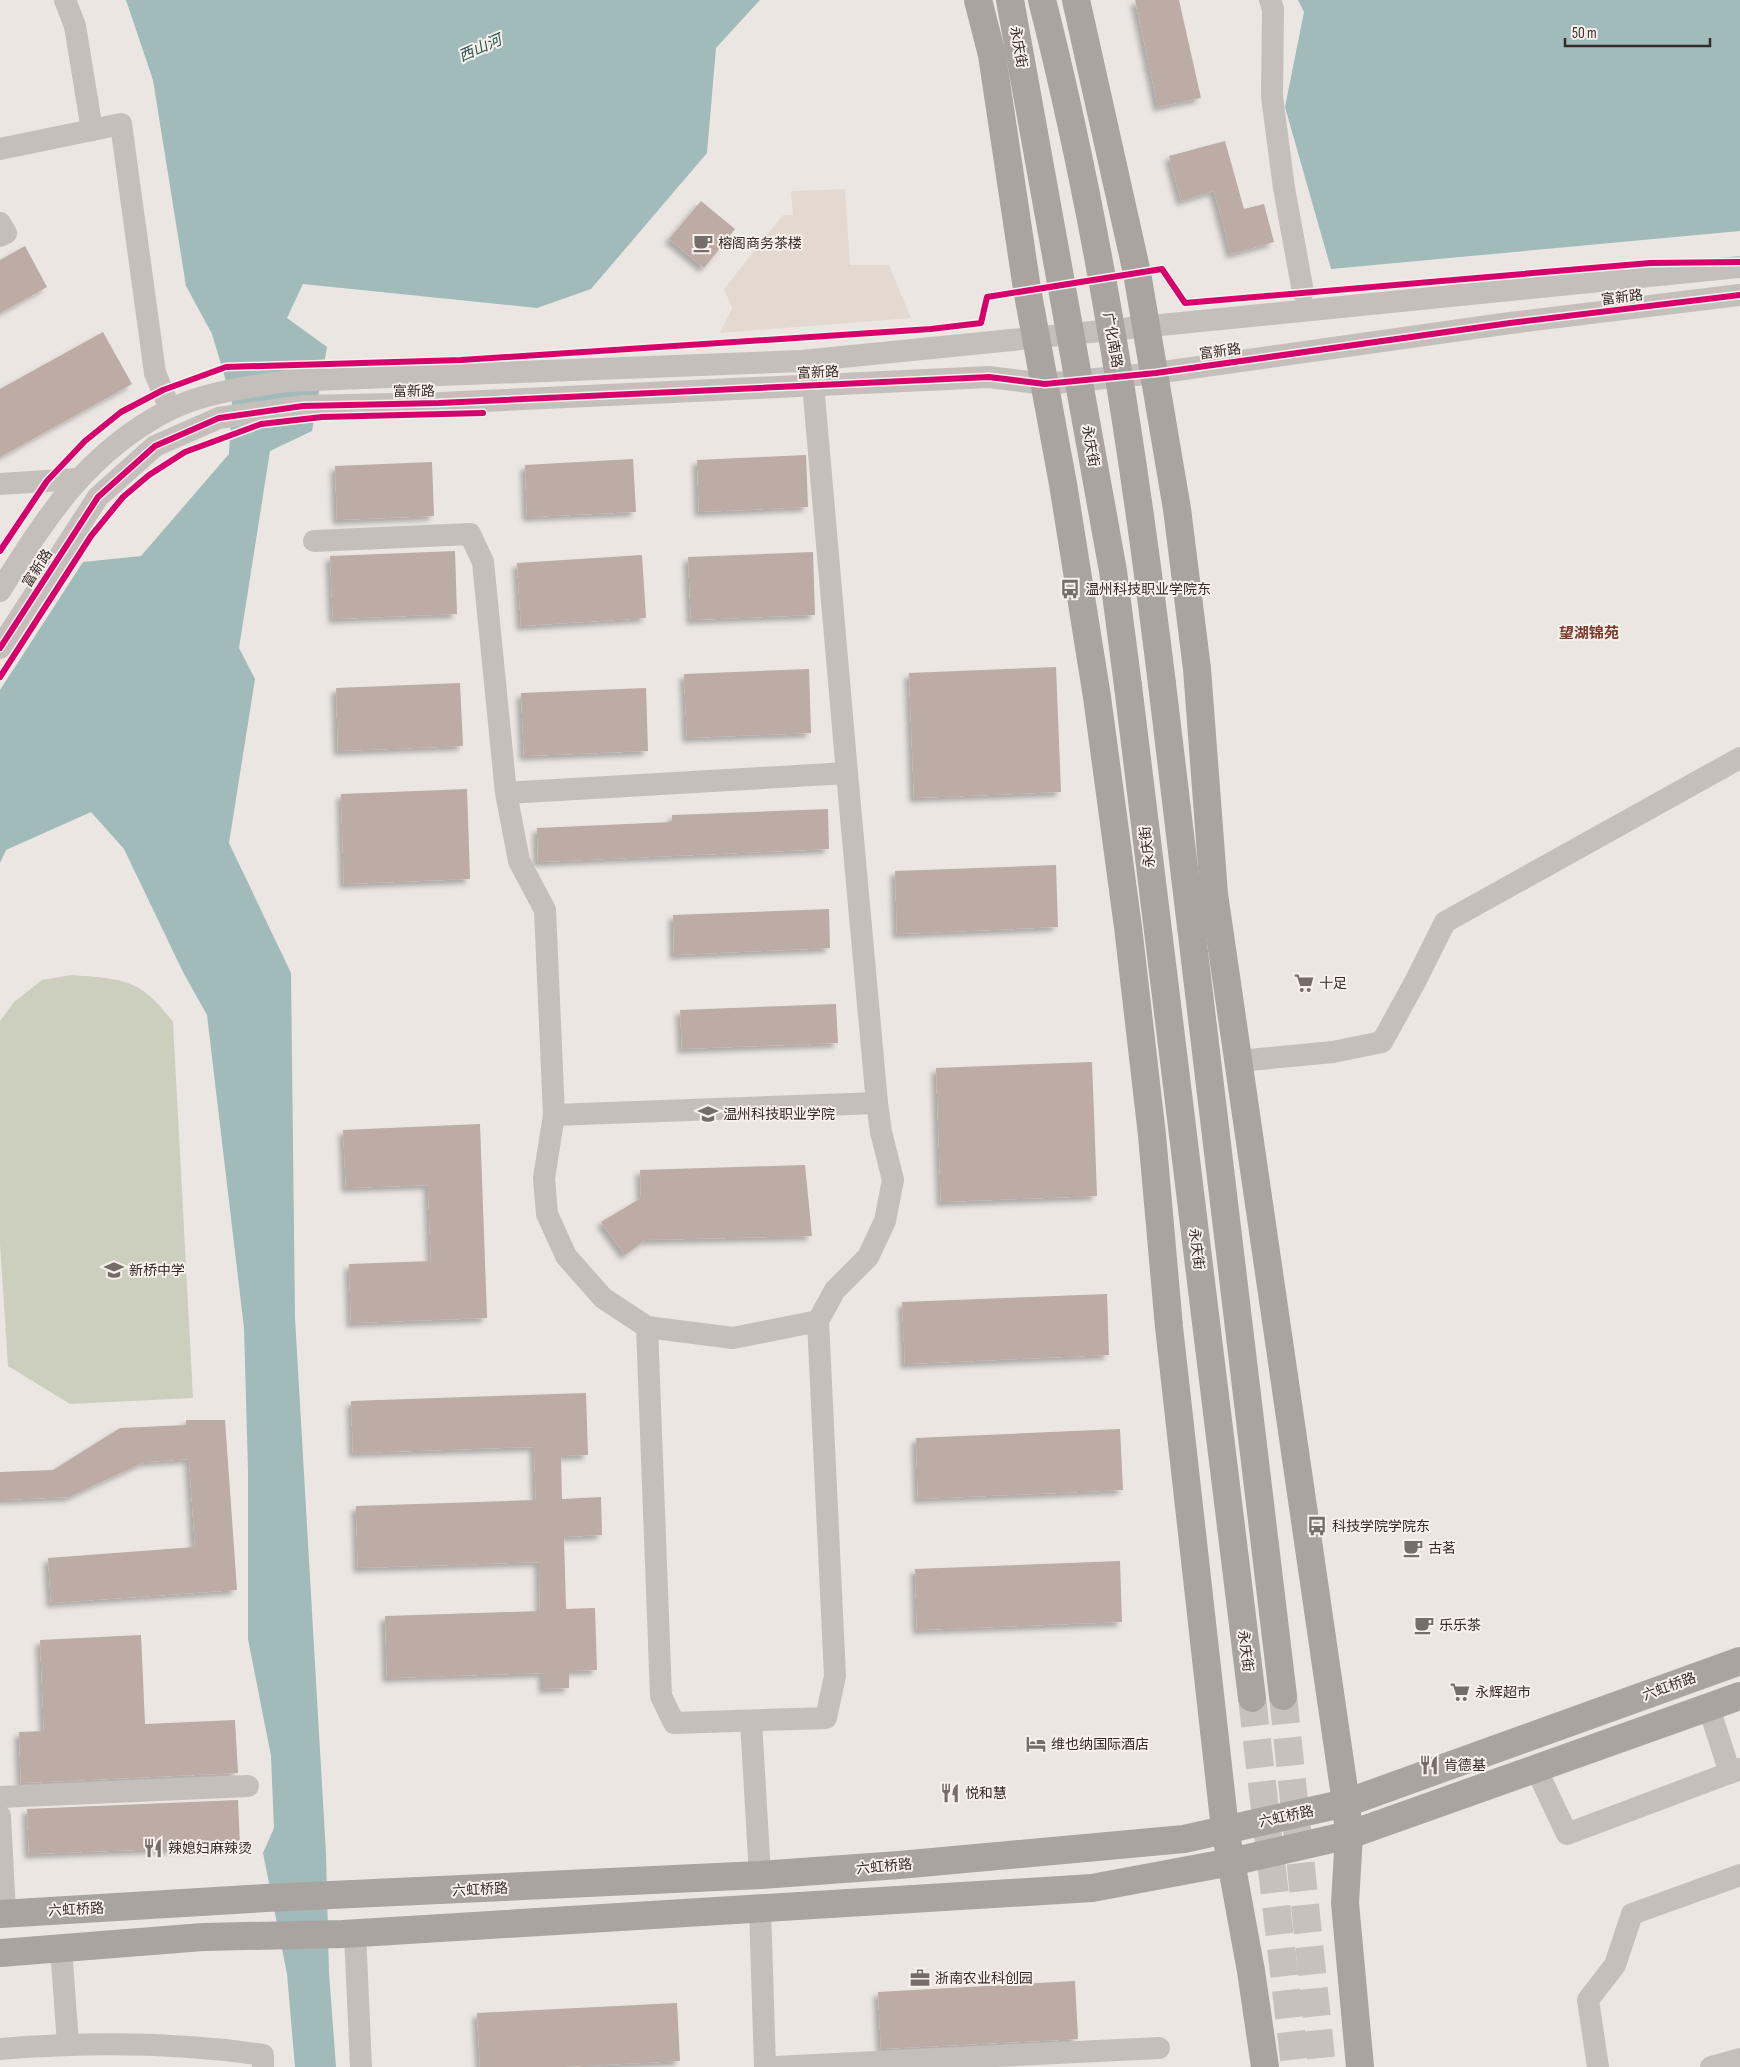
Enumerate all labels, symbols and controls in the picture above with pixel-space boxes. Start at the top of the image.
scale bar [1565,15,1710,47]
text: 50 m [1572,24,1597,43]
street label: 永庆街 [1006,25,1031,69]
water label: 西山河 [456,29,507,66]
cafe icon: 榕阁商务茶楼 [692,232,714,254]
place label: 榕阁商务茶楼 [718,235,802,252]
street label: 富新路 [1600,287,1644,308]
street label: 广化南路 [1099,311,1126,369]
street label: 富新路 [1198,340,1242,363]
street label: 富新路 [797,363,839,382]
street label: 富新路 [393,383,435,400]
street label: 永庆街 [1078,424,1103,468]
street label: 富新路 [19,546,56,591]
bus stop icon: 温州科技职业学院东 [1059,578,1081,600]
place label: 温州科技职业学院东 [1085,581,1211,598]
district label: 望湖锦苑 [1559,624,1619,643]
street label: 永庆街 [1137,825,1158,869]
supermarket icon: 十足 [1293,972,1315,994]
place label: 十足 [1319,975,1347,992]
school or university icon: 温州科技职业学院 [697,1103,719,1125]
place label: 温州科技职业学院 [723,1106,835,1123]
street label: 永庆街 [1186,1227,1207,1271]
school or university icon: 新桥中学 [103,1259,125,1281]
place label: 新桥中学 [129,1262,185,1279]
bus stop icon: 科技学院学院东 [1306,1515,1328,1537]
place label: 科技学院学院东 [1332,1518,1430,1535]
cafe icon: 古茗 [1402,1537,1424,1559]
place label: 古茗 [1428,1540,1456,1557]
cafe icon: 乐乐茶 [1413,1614,1435,1636]
place label: 乐乐茶 [1439,1617,1481,1634]
street label: 永庆街 [1235,1629,1256,1673]
street label: 六虹桥路 [1640,1669,1698,1704]
supermarket icon: 永辉超市 [1449,1681,1471,1703]
place label: 永辉超市 [1475,1684,1531,1701]
hotel icon: 维也纳国际酒店 [1025,1733,1047,1755]
place label: 维也纳国际酒店 [1051,1736,1149,1753]
restaurant icon: 肯德基 [1418,1754,1440,1776]
place label: 肯德基 [1444,1757,1486,1774]
restaurant icon: 悦和慧 [939,1782,961,1804]
place label: 悦和慧 [965,1785,1007,1802]
street label: 六虹桥路 [1257,1802,1315,1831]
restaurant icon: 辣媳妇麻辣烫 [142,1837,164,1859]
place label: 辣媳妇麻辣烫 [168,1840,252,1857]
street label: 六虹桥路 [855,1856,913,1877]
street label: 六虹桥路 [452,1880,508,1899]
street label: 六虹桥路 [48,1900,104,1919]
office icon: 浙南农业科创园 [909,1967,931,1989]
place label: 浙南农业科创园 [935,1970,1033,1987]

